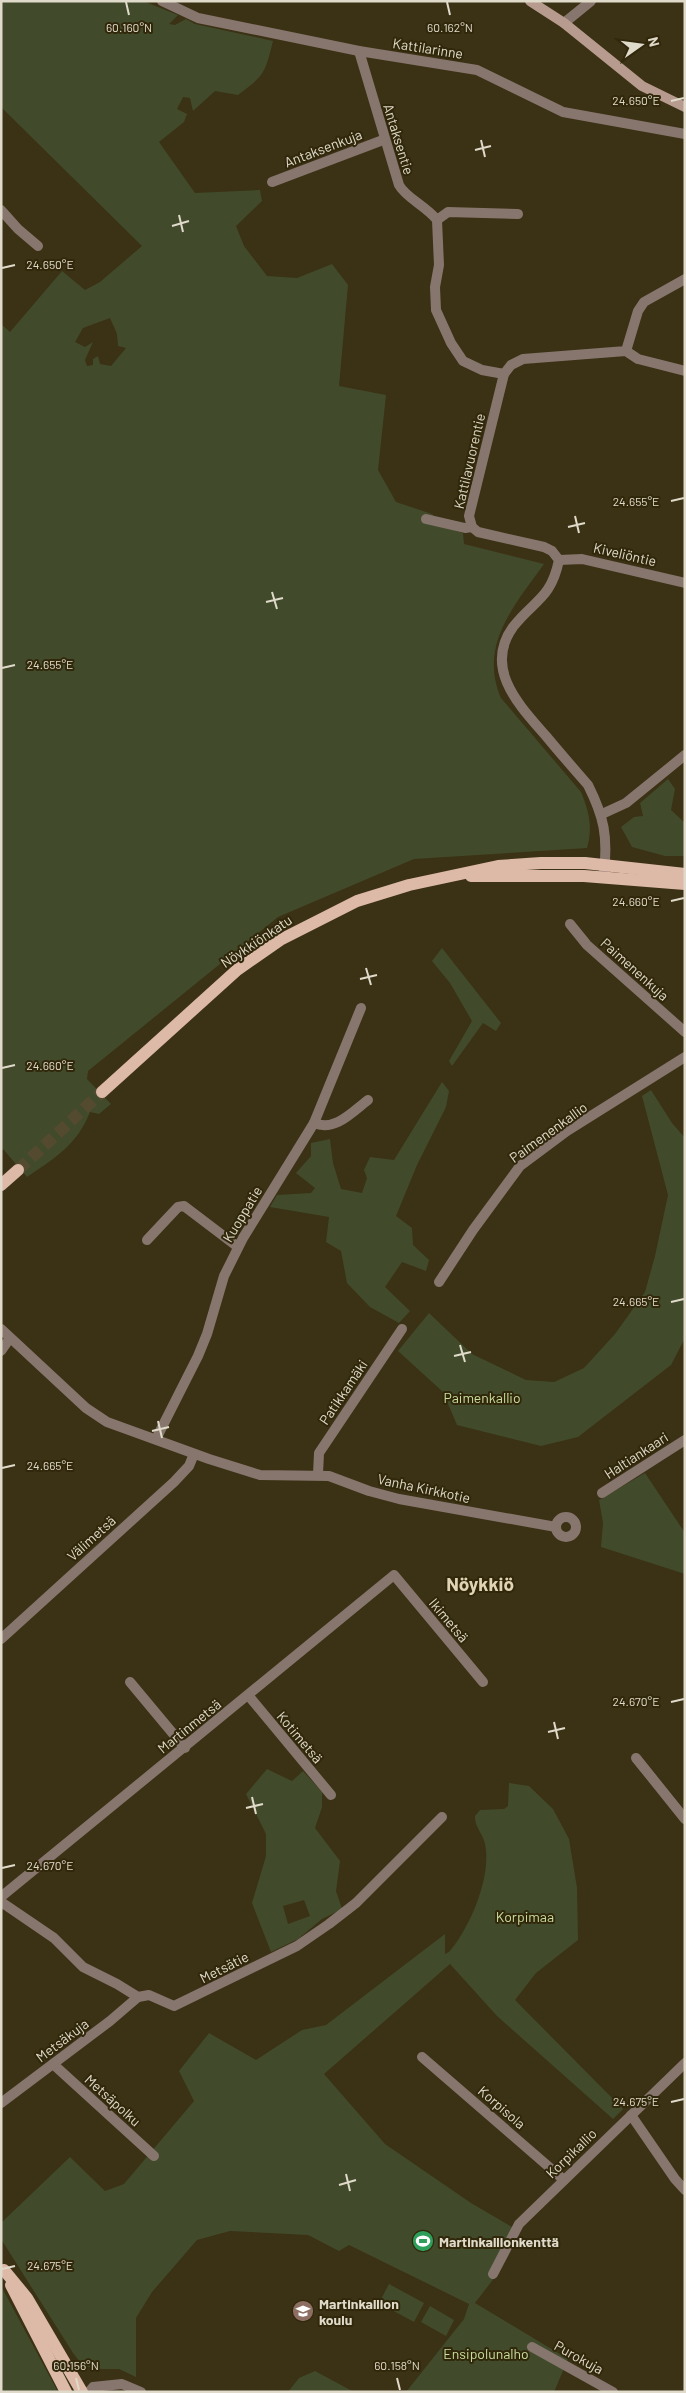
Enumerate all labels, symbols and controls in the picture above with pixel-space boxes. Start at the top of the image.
text: 60.160°N [106,20,152,34]
text: 60.162°N [427,20,473,34]
north arrow [616,20,666,70]
street label: Kattilarinne [392,34,464,62]
text: N [645,35,663,48]
text: 24.650°E [612,93,660,107]
street label: Antaksentie [380,102,418,176]
street label: Antaksenkuja [282,125,364,171]
text: 24.650°E [26,257,74,271]
street label: Kattilavuorentie [450,412,488,510]
text: 24.655°E [613,494,659,508]
street label: Kiveliöntie [592,539,658,569]
text: 24.655°E [27,657,73,671]
text: 24.660°E [612,894,660,908]
street label: Nöykkiönkatu [217,911,295,971]
street label: Paimenenkuja [598,934,672,1004]
text: 24.660°E [26,1058,74,1072]
street label: Paimenenkallio [506,1098,590,1166]
street label: Kuoppatie [219,1183,265,1245]
text: 24.665°E [613,1294,659,1308]
street label: Patikkamäki [315,1356,371,1428]
park label: Paimenkallio [443,1389,521,1406]
street label: Haltiankaari [601,1428,671,1482]
text: 24.665°E [27,1458,73,1472]
street label: Vanha Kirkkotie [376,1470,472,1506]
street label: Välimetsä [63,1512,119,1564]
district label: Nöykkiö [446,1572,514,1595]
street label: Ikimetsä [426,1595,472,1645]
text: 24.670°E [613,1694,659,1708]
street label: Martinmetsä [154,1695,224,1757]
street label: Kotimetsä [273,1708,327,1766]
text: 24.670°E [27,1858,73,1872]
park label: Korpimaa [496,1908,554,1925]
street label: Metsätie [197,1948,251,1986]
street label: Metsäkuja [32,2015,92,2065]
street label: Metsäpolku [82,2070,144,2130]
street label: Korpisola [475,2082,529,2132]
text: 24.675°E [613,2094,659,2108]
street label: Korpikallio [542,2125,600,2181]
sports icon: Martinkallionkenttä [411,2229,435,2253]
place label: Martinkallionkenttä [439,2233,559,2250]
text: 24.675°E [27,2258,73,2272]
place label: Martinkallion koulu [319,2295,399,2328]
school or university icon: Martinkallion koulu [291,2299,315,2323]
street label: Purokuja [551,2337,607,2377]
park label: Ensipolunalho [443,2345,529,2362]
text: 60.156°N [53,2358,99,2372]
text: 60.158°N [374,2358,420,2372]

